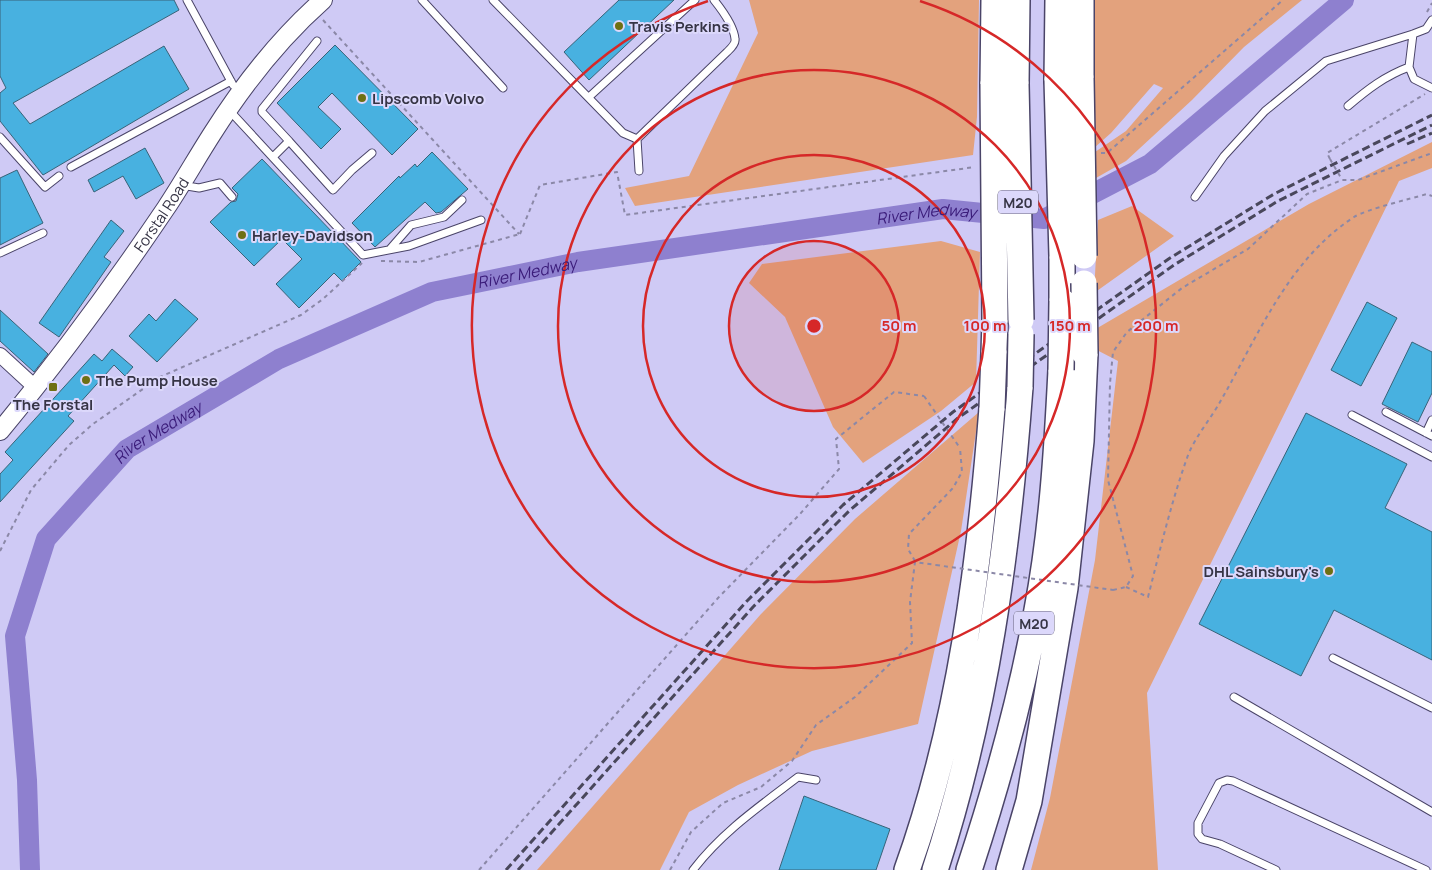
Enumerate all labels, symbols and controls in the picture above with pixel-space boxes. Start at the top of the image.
place label: Travis Perkins [629,16,729,37]
marker: Travis Perkins [613,20,625,32]
place label: Lipscomb Volvo [372,88,484,109]
marker: Lipscomb Volvo [356,92,368,104]
street label: Forstal Road [129,173,194,256]
road number: M20 [998,190,1038,213]
water label: River Medway [875,198,980,230]
place label: Harley-Davidson [252,225,373,246]
marker: Harley-Davidson [236,229,248,241]
water label: River Medway [475,251,581,293]
text: 50 m [881,315,917,336]
text: 100 m [964,315,1006,336]
text: 150 m [1049,315,1091,336]
text: 200 m [1133,315,1179,336]
centre of rings [805,317,823,335]
place label: The Pump House [96,370,218,391]
marker: The Pump House [80,374,92,386]
marker: The Forstal [47,381,59,393]
place label: The Forstal [13,394,93,415]
water label: River Medway [108,395,208,468]
place label: DHL Sainsbury's [1204,561,1319,582]
marker: DHL Sainsbury's [1323,565,1335,577]
road number: M20 [1014,612,1054,634]

